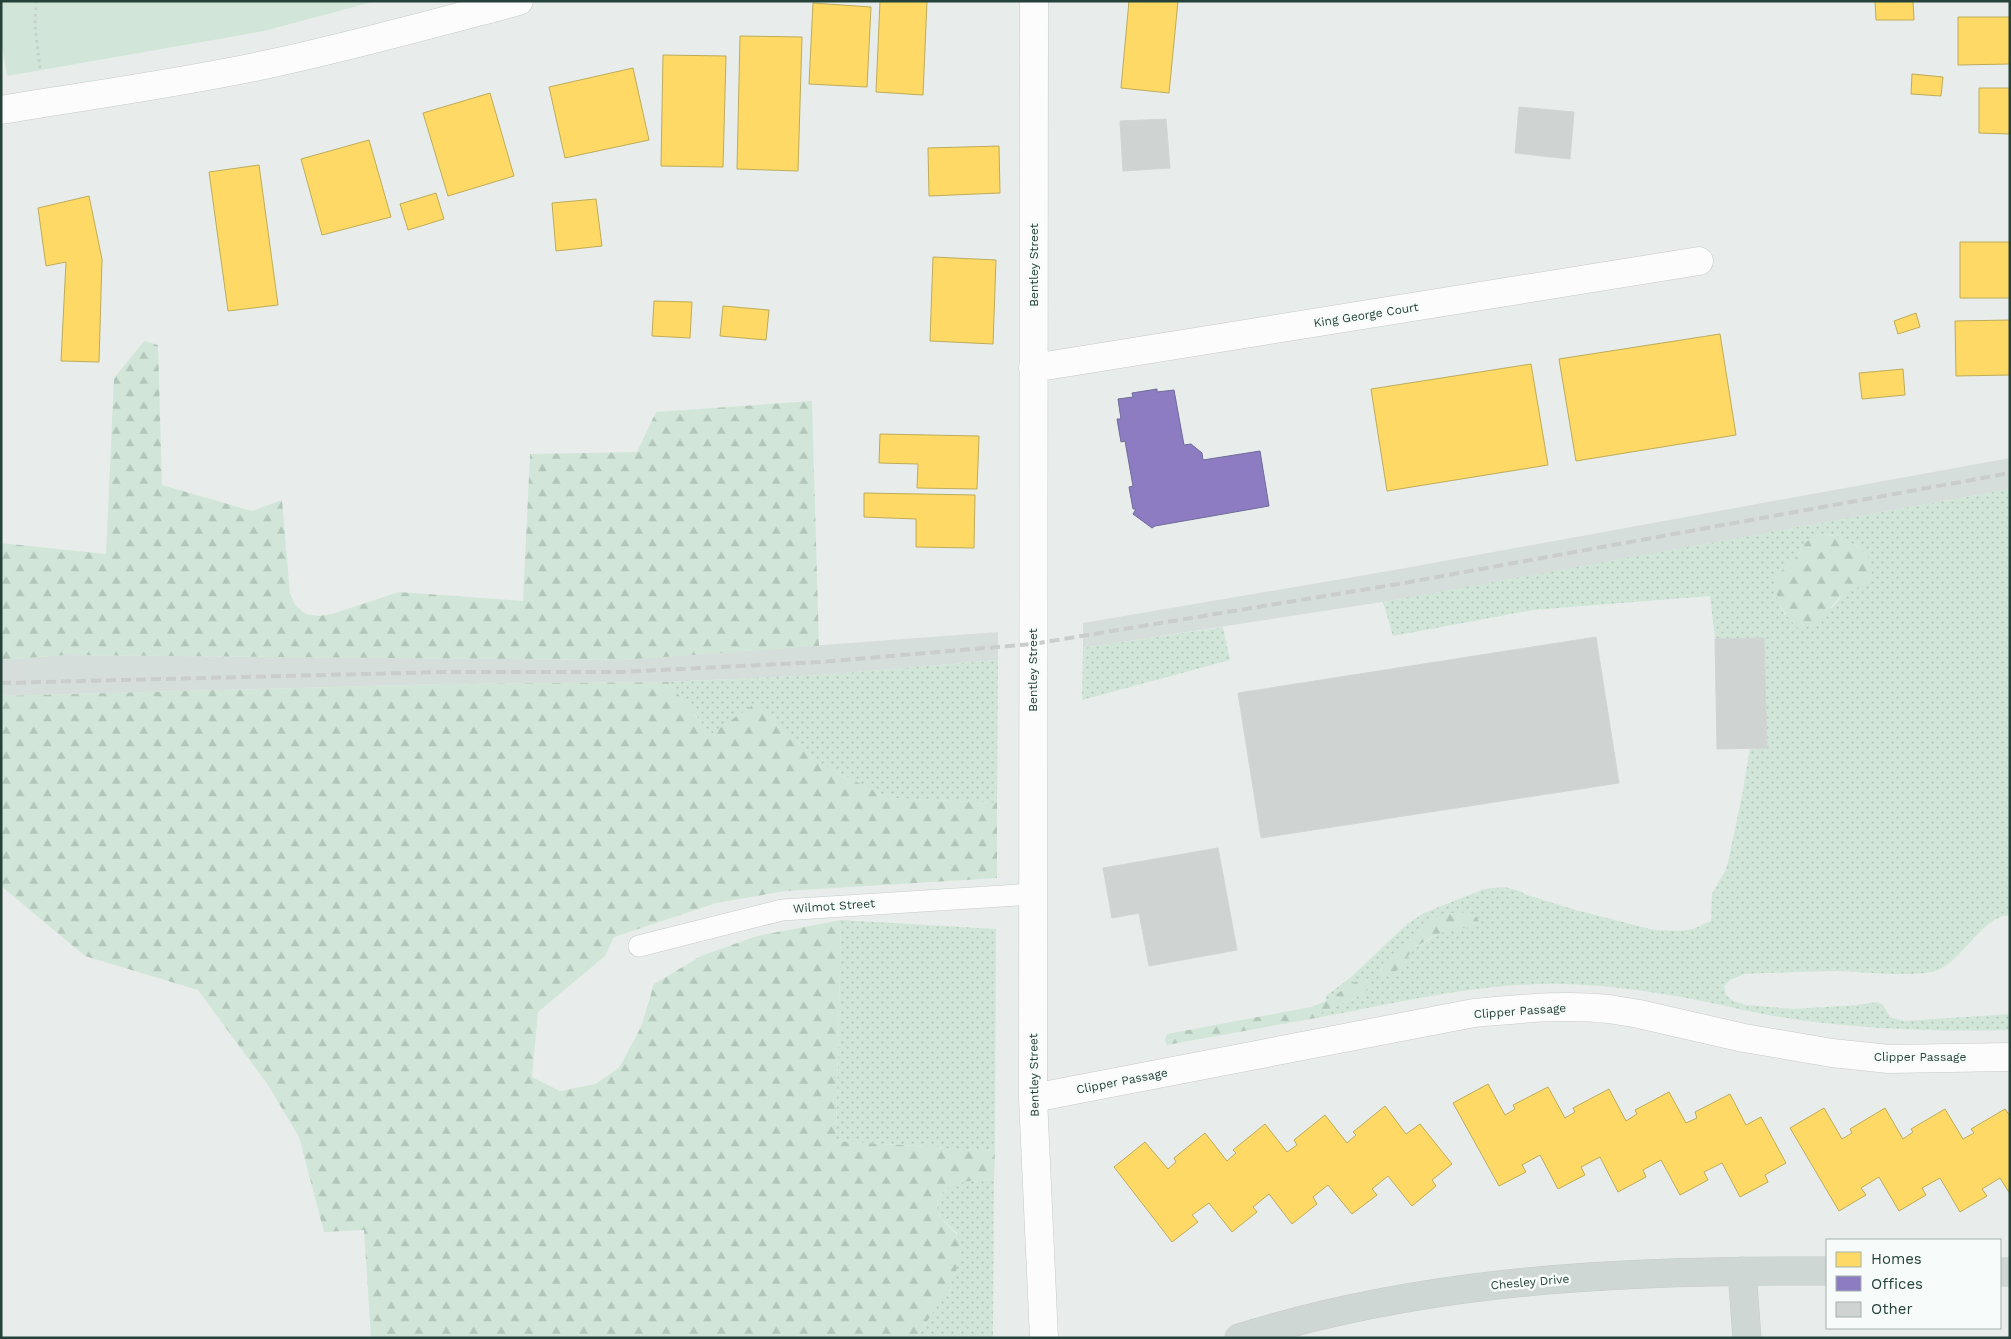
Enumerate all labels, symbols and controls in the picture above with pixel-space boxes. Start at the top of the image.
street label: Bentley Street [1027,223,1041,307]
street label: King George Court [1312,300,1420,330]
street label: Bentley Street [1026,628,1040,712]
street label: Wilmot Street [793,896,875,916]
street label: Clipper Passage [1473,1001,1567,1021]
street label: Bentley Street [1026,1033,1042,1117]
street label: Clipper Passage [1874,1050,1966,1064]
street label: Clipper Passage [1075,1065,1169,1097]
legend [1826,1239,2001,1329]
text: Homes [1871,1250,1922,1268]
street label: Chesley Drive [1490,1272,1570,1292]
text: Offices [1871,1275,1923,1293]
text: Other [1871,1300,1913,1318]

